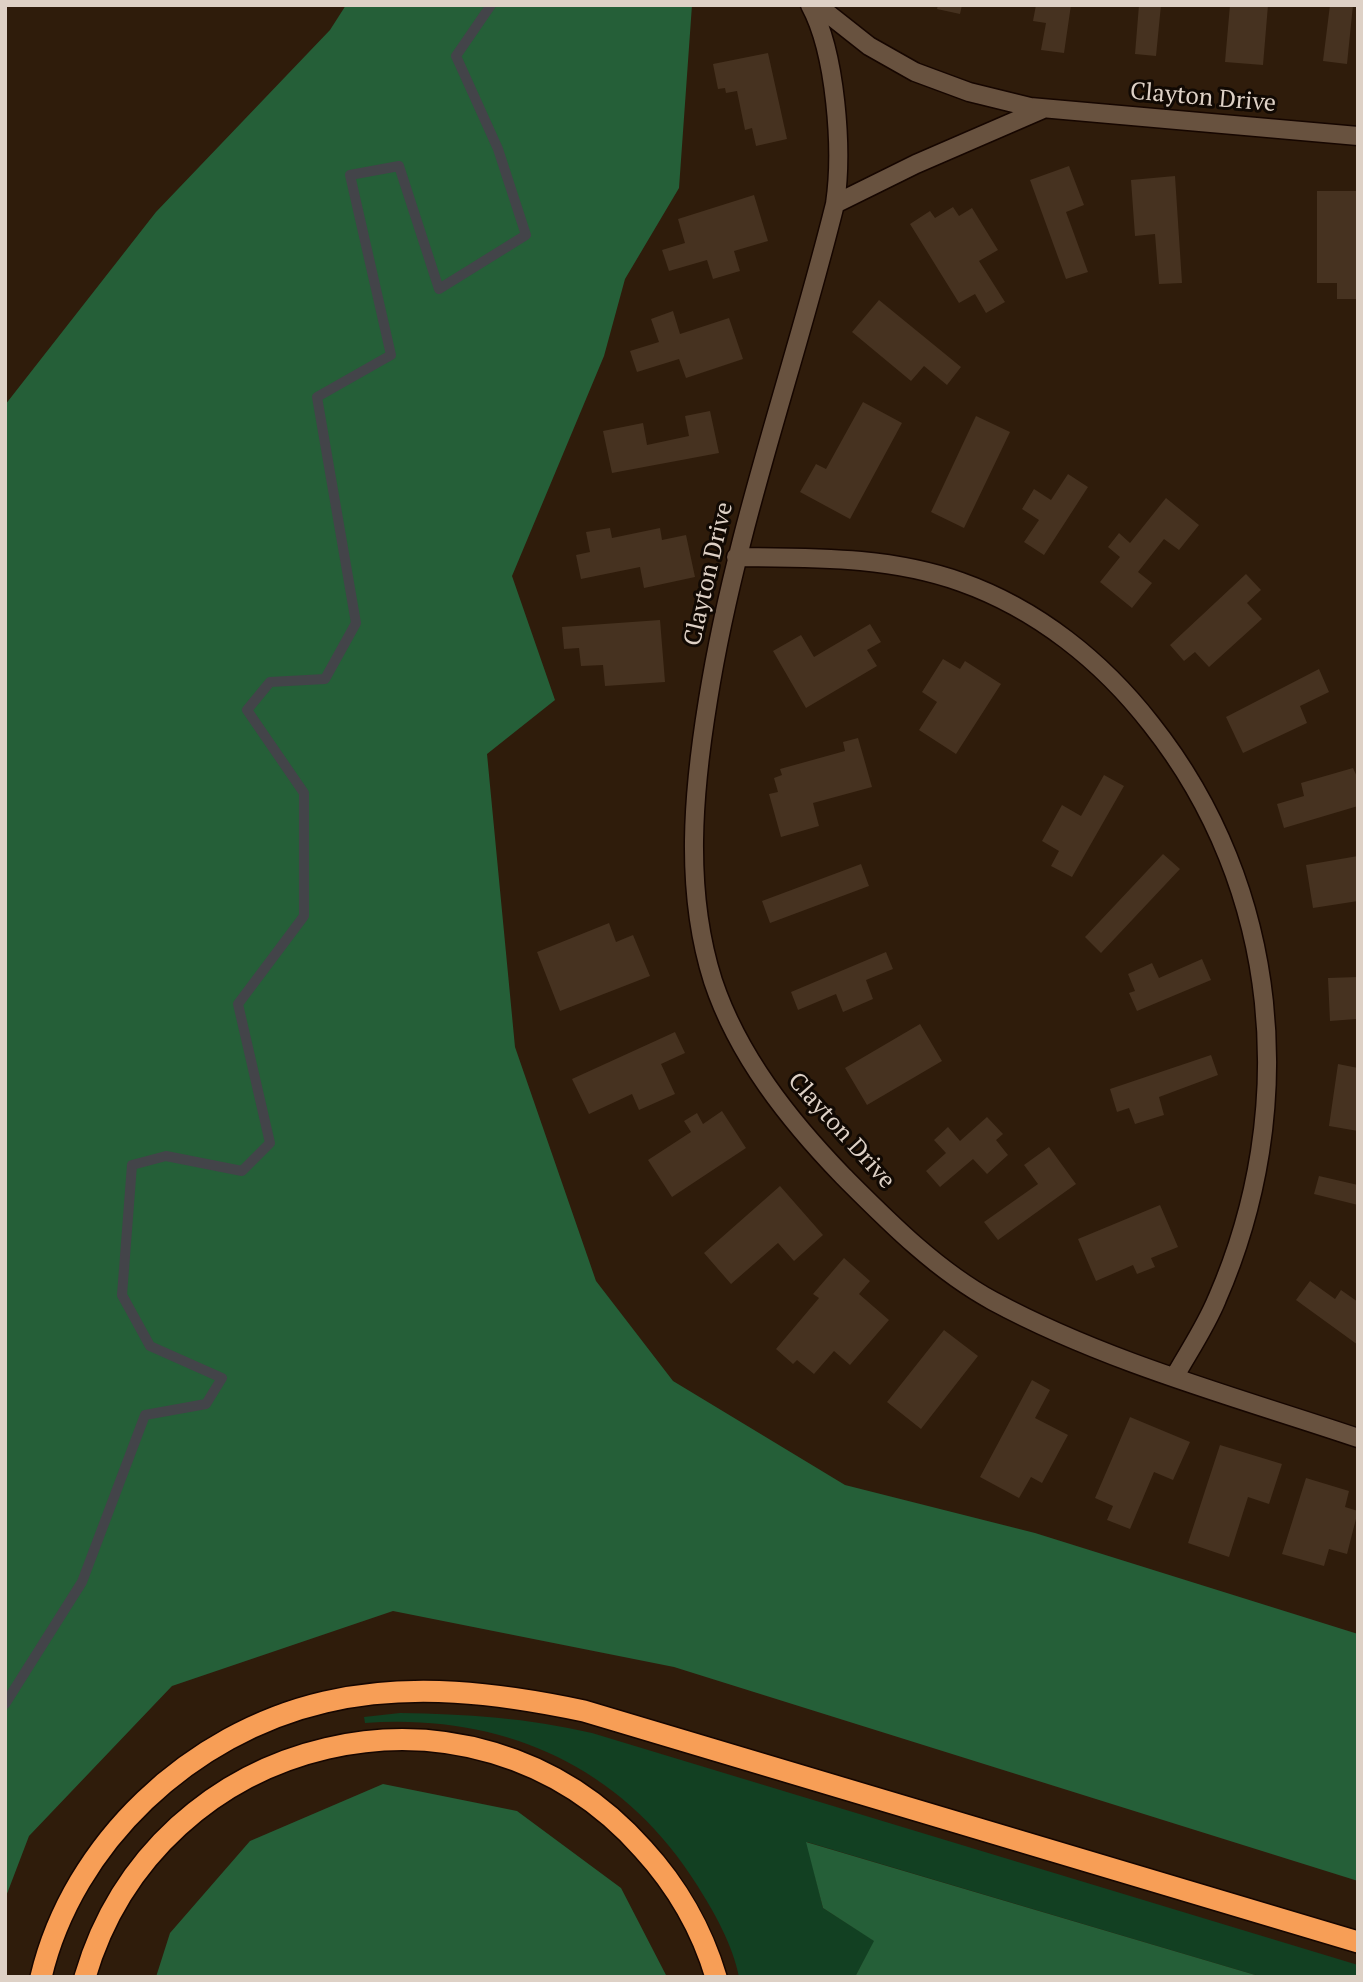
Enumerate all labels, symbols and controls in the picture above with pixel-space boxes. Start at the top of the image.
street label: Clayton Drive [1129,77,1277,119]
street label: Clayton Drive [678,499,740,649]
street label: Clayton Drive [781,1067,901,1195]

